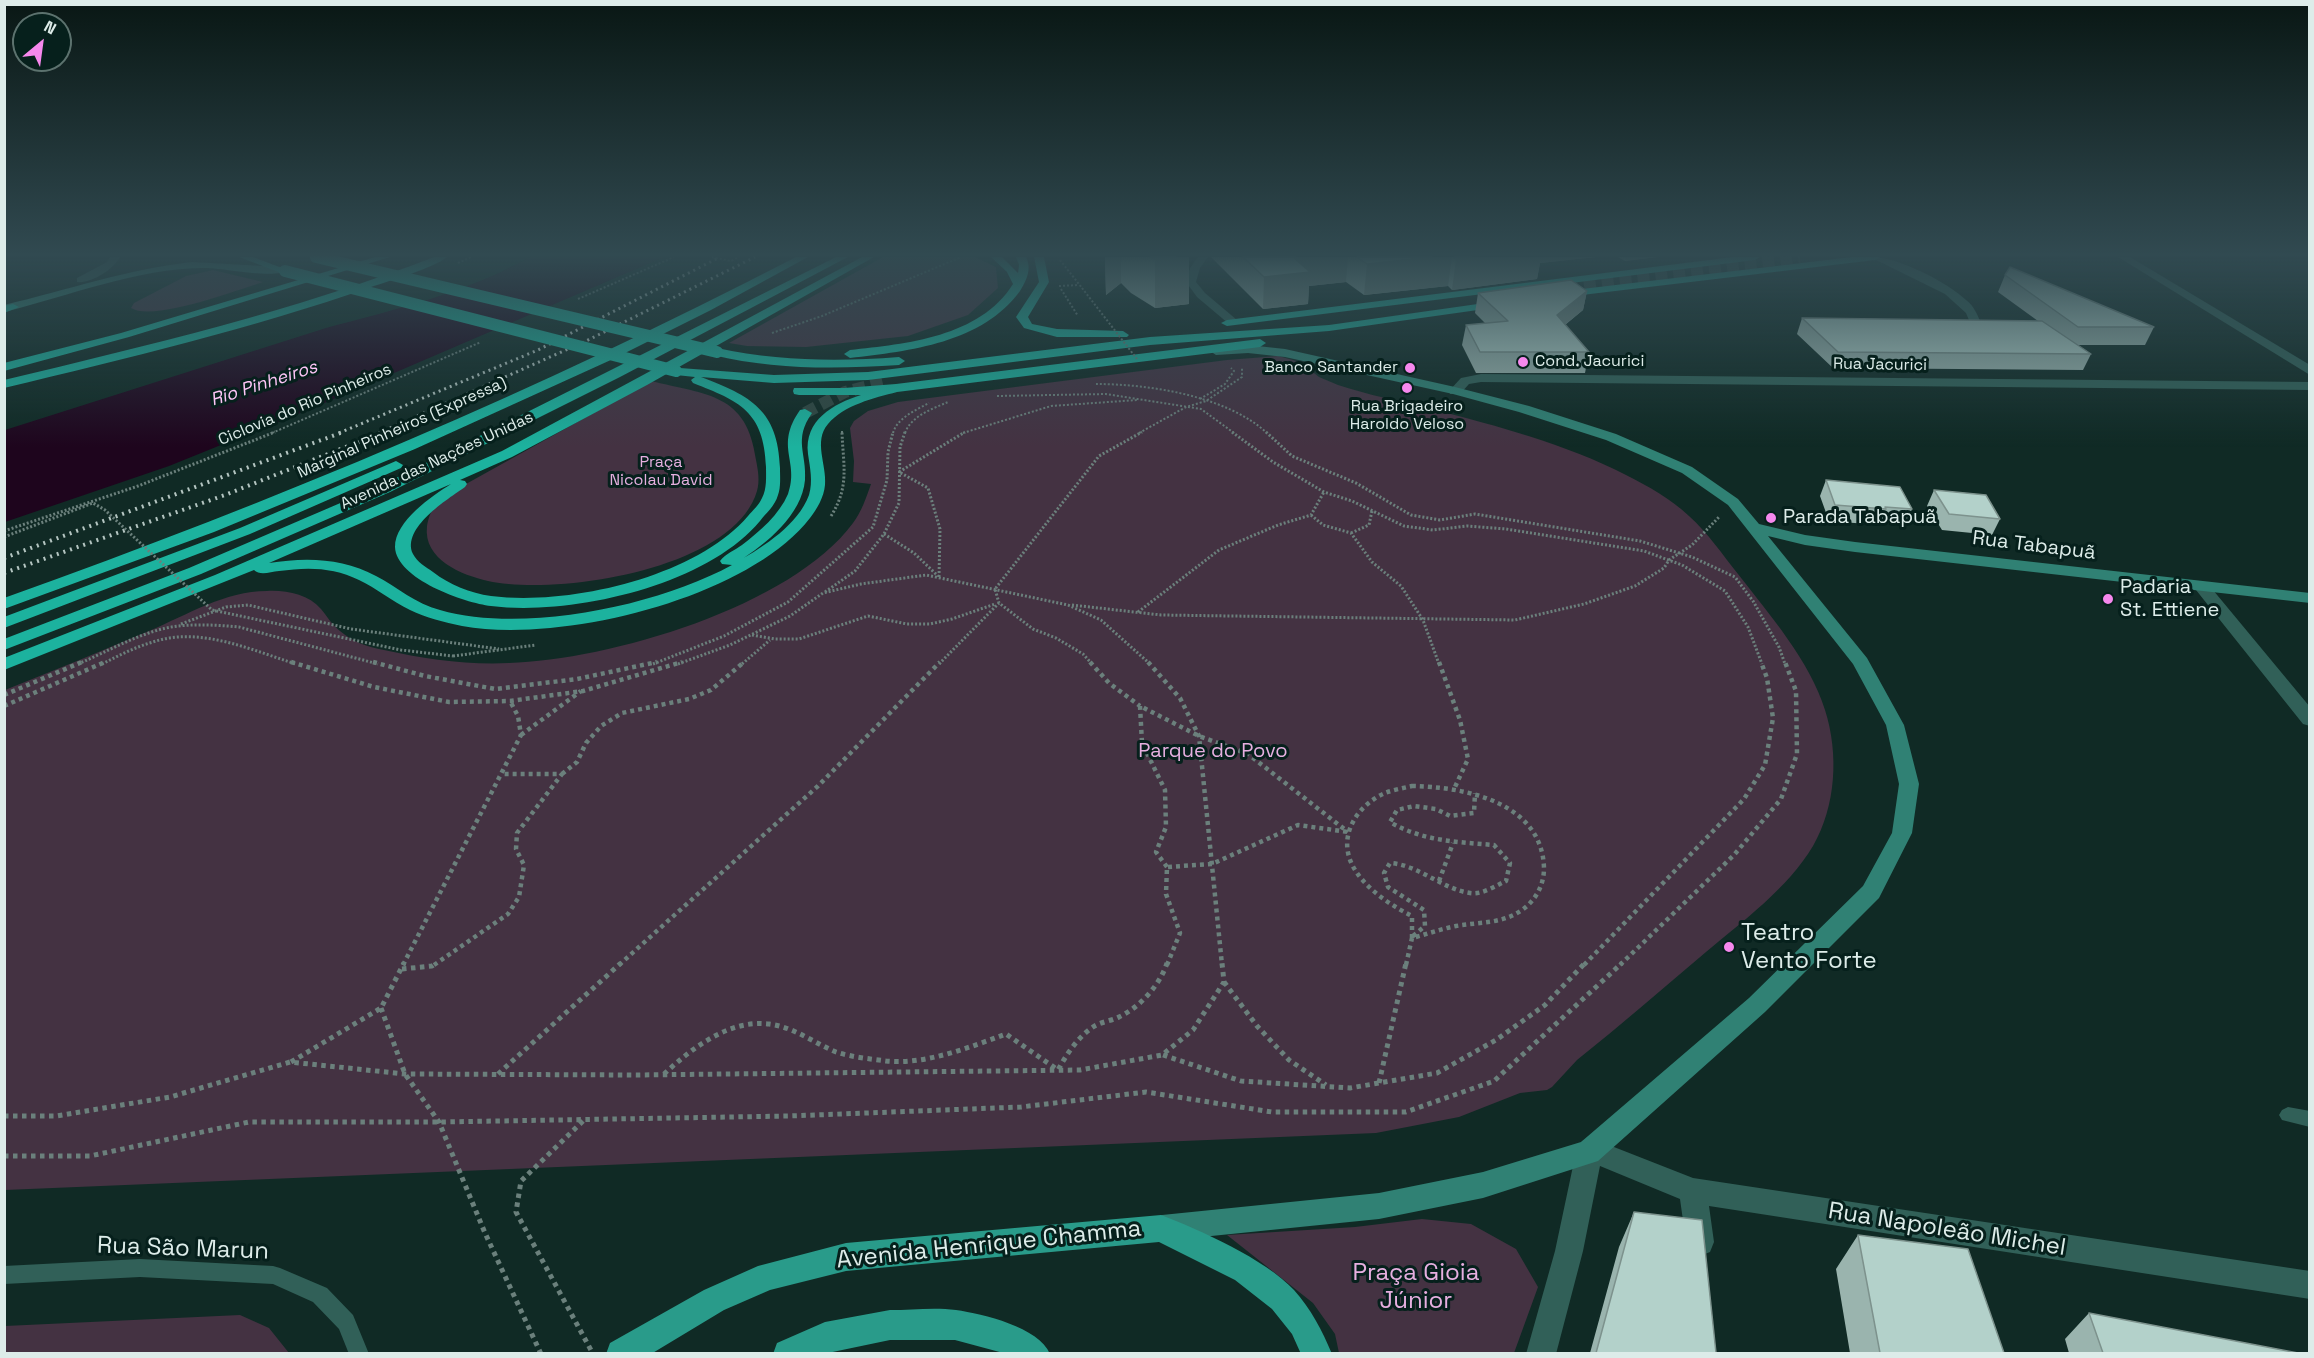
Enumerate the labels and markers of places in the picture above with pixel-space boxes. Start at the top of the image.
place label: Cond. Jacurici [1535,352,1644,372]
marker: Cond. Jacurici [1516,355,1530,369]
place label: Banco Santander [1264,358,1398,378]
marker: Banco Santander [1403,361,1417,375]
marker: Rua Brigadeiro Haroldo Veloso [1400,381,1414,395]
place label: Rua Brigadeiro Haroldo Veloso [1350,397,1464,435]
place label: Parada Tabapuã [1783,506,1937,530]
marker: Parada Tabapuã [1764,511,1778,525]
place label: Padaria St. Ettiene [2120,576,2219,623]
marker: Padaria St. Ettiene [2101,592,2115,606]
place label: Teatro Vento Forte [1741,919,1877,975]
marker: Teatro Vento Forte [1722,940,1736,954]

